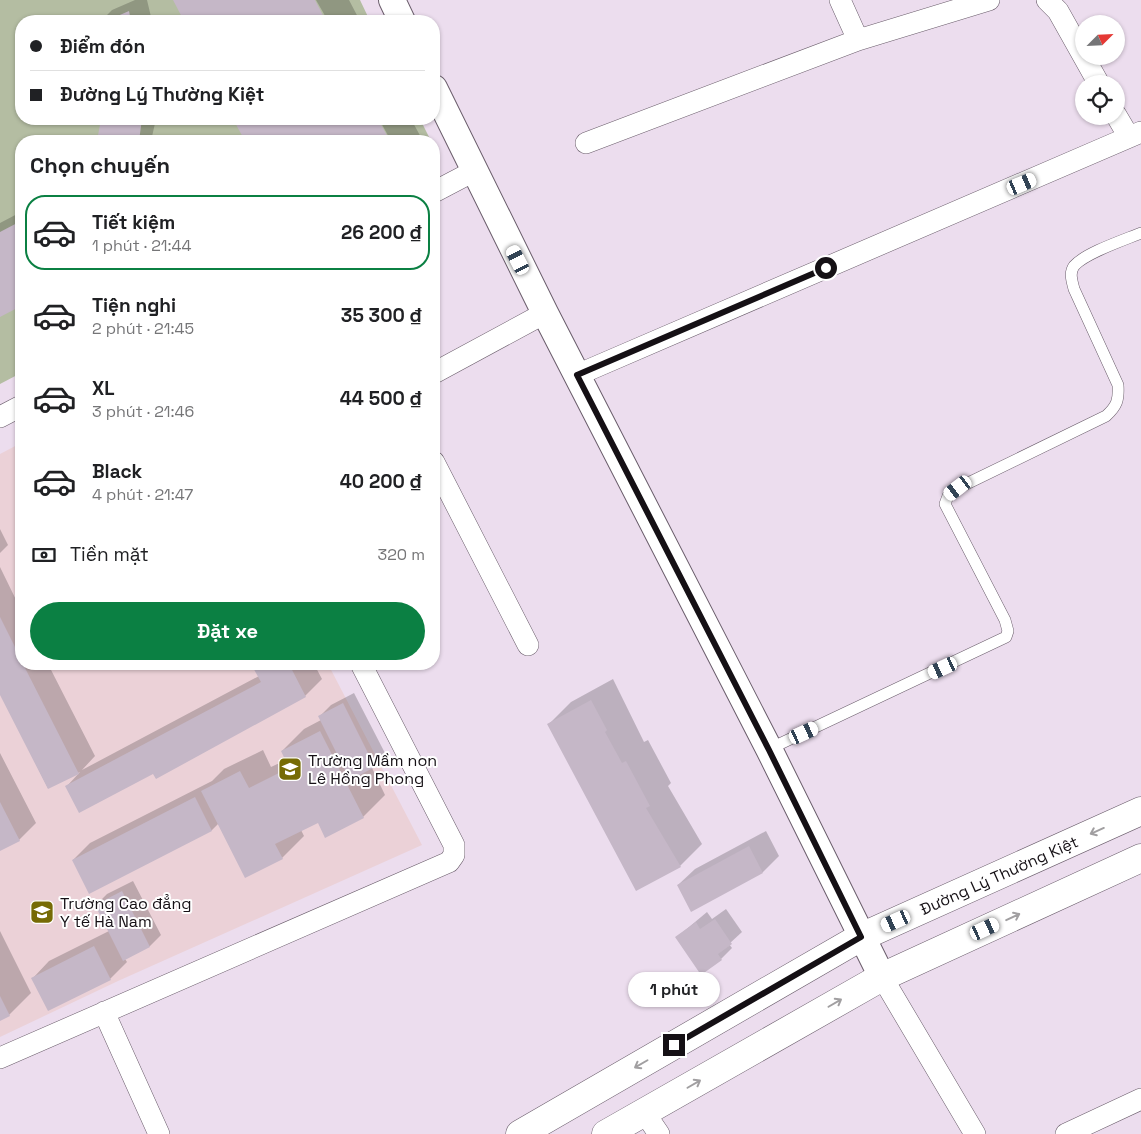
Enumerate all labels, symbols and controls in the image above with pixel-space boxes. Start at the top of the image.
north arrow [1075,15,1125,65]
map controls [1075,15,1125,125]
text: Điểm đón [60,34,145,59]
button: locate [1075,75,1125,125]
text: Đường Lý Thường Kiệt [60,82,264,107]
text: Chọn chuyến [30,151,170,179]
car [1005,171,1038,197]
icon: car [32,210,77,255]
text: Tiết kiệm [92,210,175,235]
text: 26 200 ₫ [341,220,423,245]
text: 1 phút · 21:44 [92,235,192,256]
car [504,243,531,277]
route start [815,257,837,279]
icon: car [32,293,77,338]
text: Tiện nghi [92,293,176,318]
text: 35 300 ₫ [341,303,423,328]
text: 2 phút · 21:45 [92,318,194,339]
icon: car [32,376,77,421]
text: XL [92,376,115,401]
text: 44 500 ₫ [340,386,423,411]
text: 3 phút · 21:46 [92,401,194,422]
icon: car [32,459,77,504]
text: Black [92,459,142,484]
text: 40 200 ₫ [340,469,423,494]
car [941,473,974,503]
text: 4 phút · 21:47 [92,484,193,505]
icon: cash [30,541,58,569]
text: Tiền mặt [70,542,149,567]
text: 320 m [378,544,425,565]
button: Đặt xe [30,602,425,660]
car [926,655,959,681]
car [787,720,820,746]
place label: Trường Mầm non Lê Hồng Phong [308,750,437,789]
school or university icon: Trường Mầm non Lê Hồng Phong [277,756,303,782]
one-way arrow [1089,827,1104,837]
street label: Đường Lý Thường Kiệt [917,831,1082,920]
place label: Trường Cao đẳng Y tế Hà Nam [60,893,192,932]
school or university icon: Trường Cao đẳng Y tế Hà Nam [29,899,55,925]
car [879,908,912,934]
one-way arrow [1005,912,1020,921]
car [968,916,1001,942]
callout: 1 phút [628,972,720,1008]
text: 1 phút [650,979,698,1000]
one-way arrow [828,998,842,1008]
route end [663,1034,685,1056]
one-way arrow [634,1060,648,1070]
one-way arrow [686,1078,700,1088]

